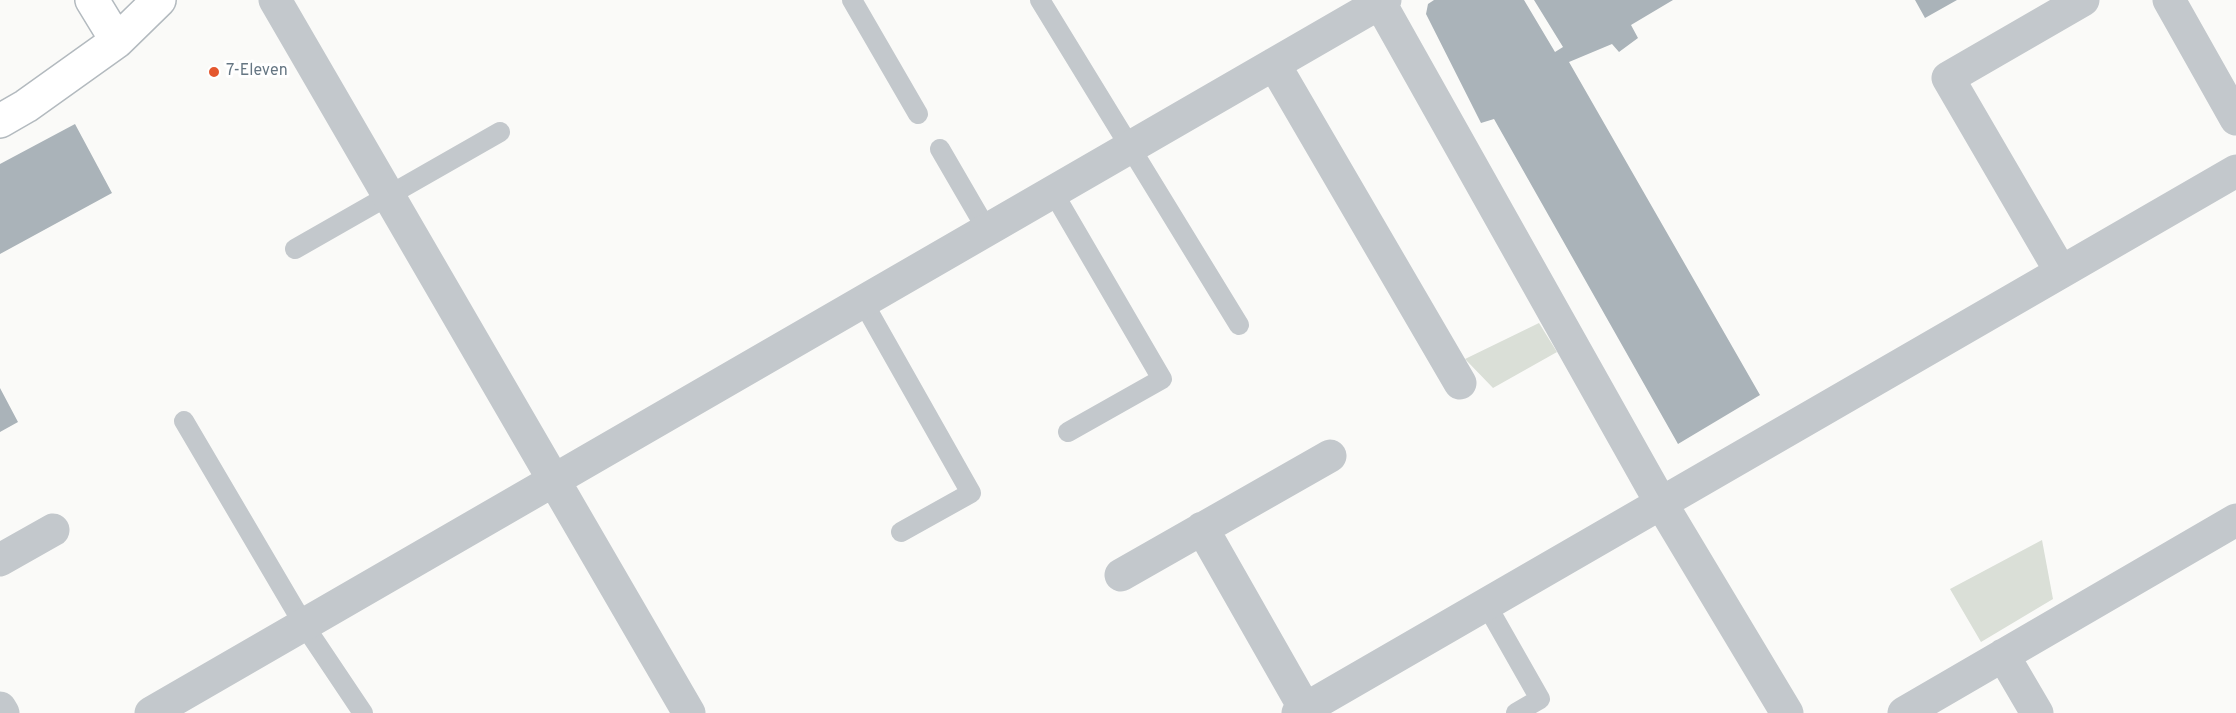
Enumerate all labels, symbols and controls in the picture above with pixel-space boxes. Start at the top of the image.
place label: 7-Eleven [226,62,288,82]
marker: 7-Eleven [207,65,221,79]

